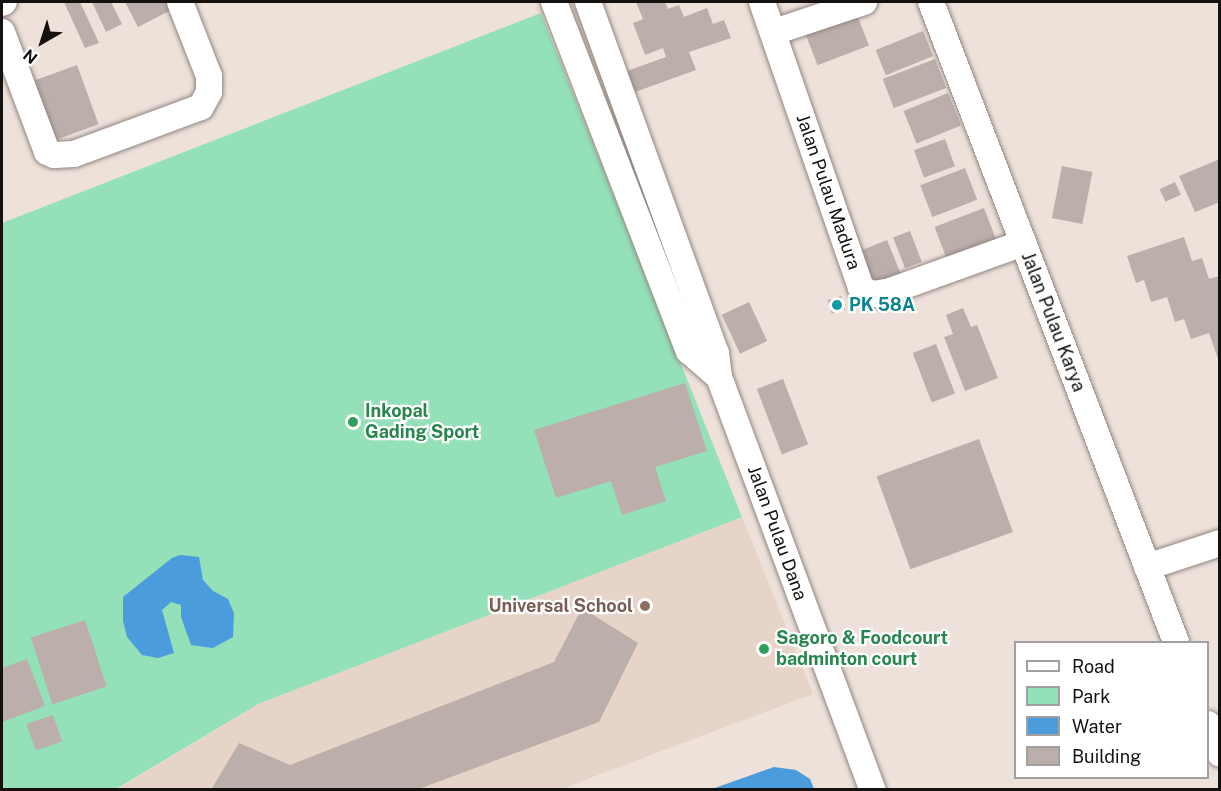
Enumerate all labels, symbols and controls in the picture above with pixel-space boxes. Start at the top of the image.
north arrow [12,12,72,72]
text: N [20,45,41,68]
street label: Jalan Pulau Madura [791,111,865,273]
street label: Jalan Pulau Karya [1016,249,1090,395]
place label: PK 58A [849,294,915,316]
marker: PK 58A [830,298,844,312]
place label: Inkopal Gading Sport [365,401,479,444]
marker: Inkopal Gading Sport [346,415,360,429]
street label: Jalan Pulau Dana [743,463,811,603]
place label: Universal School [488,595,633,617]
marker: Universal School [638,599,652,613]
place label: Sagoro & Foodcourt badminton court [776,628,948,670]
legend [1014,641,1209,779]
marker: Sagoro & Foodcourt badminton court [757,642,771,656]
text: Road [1072,656,1115,677]
text: Park [1072,686,1110,707]
text: Water [1072,716,1122,737]
text: Building [1072,746,1141,767]

